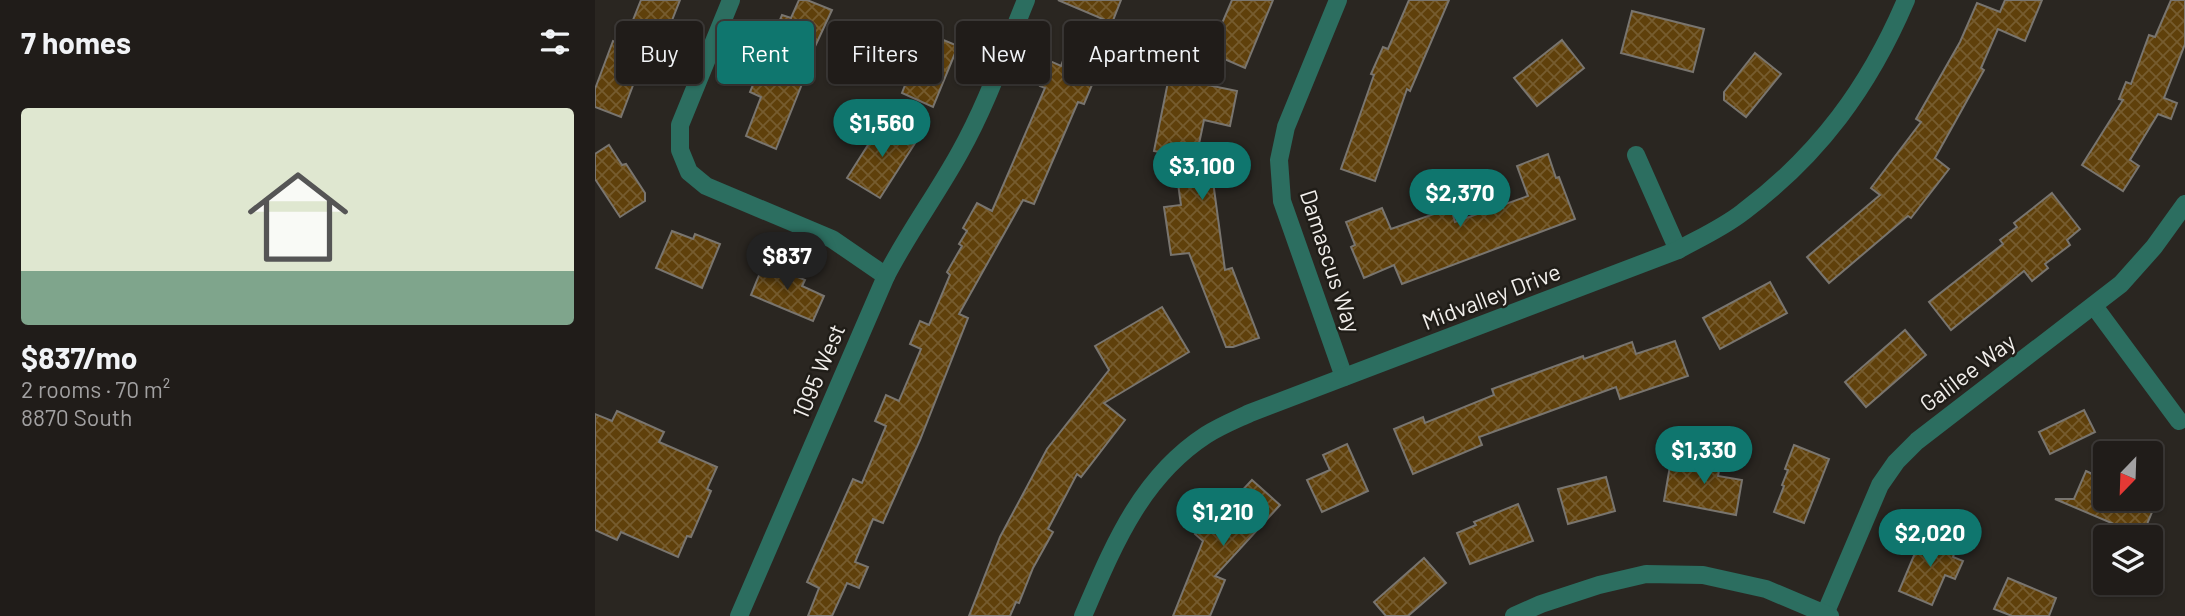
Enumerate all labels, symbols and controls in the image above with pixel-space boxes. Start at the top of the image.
chip: Buy [616,21,703,84]
chip: Rent [717,21,814,84]
chip: Filters [828,21,942,84]
chip: New [956,21,1050,84]
chip: Apartment [1064,21,1224,84]
icon: filters [536,23,574,61]
text: 7 homes [21,24,131,60]
pin: $1,560 [825,100,939,159]
text: $1,560 [849,108,915,136]
pin: $3,100 [1145,142,1259,202]
text: $3,100 [1169,151,1235,179]
icon: home [235,154,361,280]
pin: $2,370 [1403,170,1517,229]
text: $2,370 [1425,178,1495,206]
street label: Damascus Way [1295,186,1367,337]
pin: $837 [746,232,828,292]
text: $837 [762,241,812,269]
street label: Midvalley Drive [1418,257,1564,335]
street label: 1095 West [786,320,850,422]
street label: Galilee Way [1914,327,2021,417]
text: $837/mo [21,339,137,375]
text: 2 rooms · 70 m² [21,375,170,403]
text: 8870 South [21,403,133,431]
pin: $1,330 [1647,426,1761,486]
text: $1,330 [1671,435,1737,463]
north arrow [2093,441,2163,511]
map controls [2093,441,2163,595]
pin: $1,210 [1166,489,1280,548]
text: $1,210 [1192,497,1254,525]
pin: $2,020 [1873,510,1987,569]
text: $2,020 [1895,518,1965,546]
button: layers [2093,525,2163,595]

